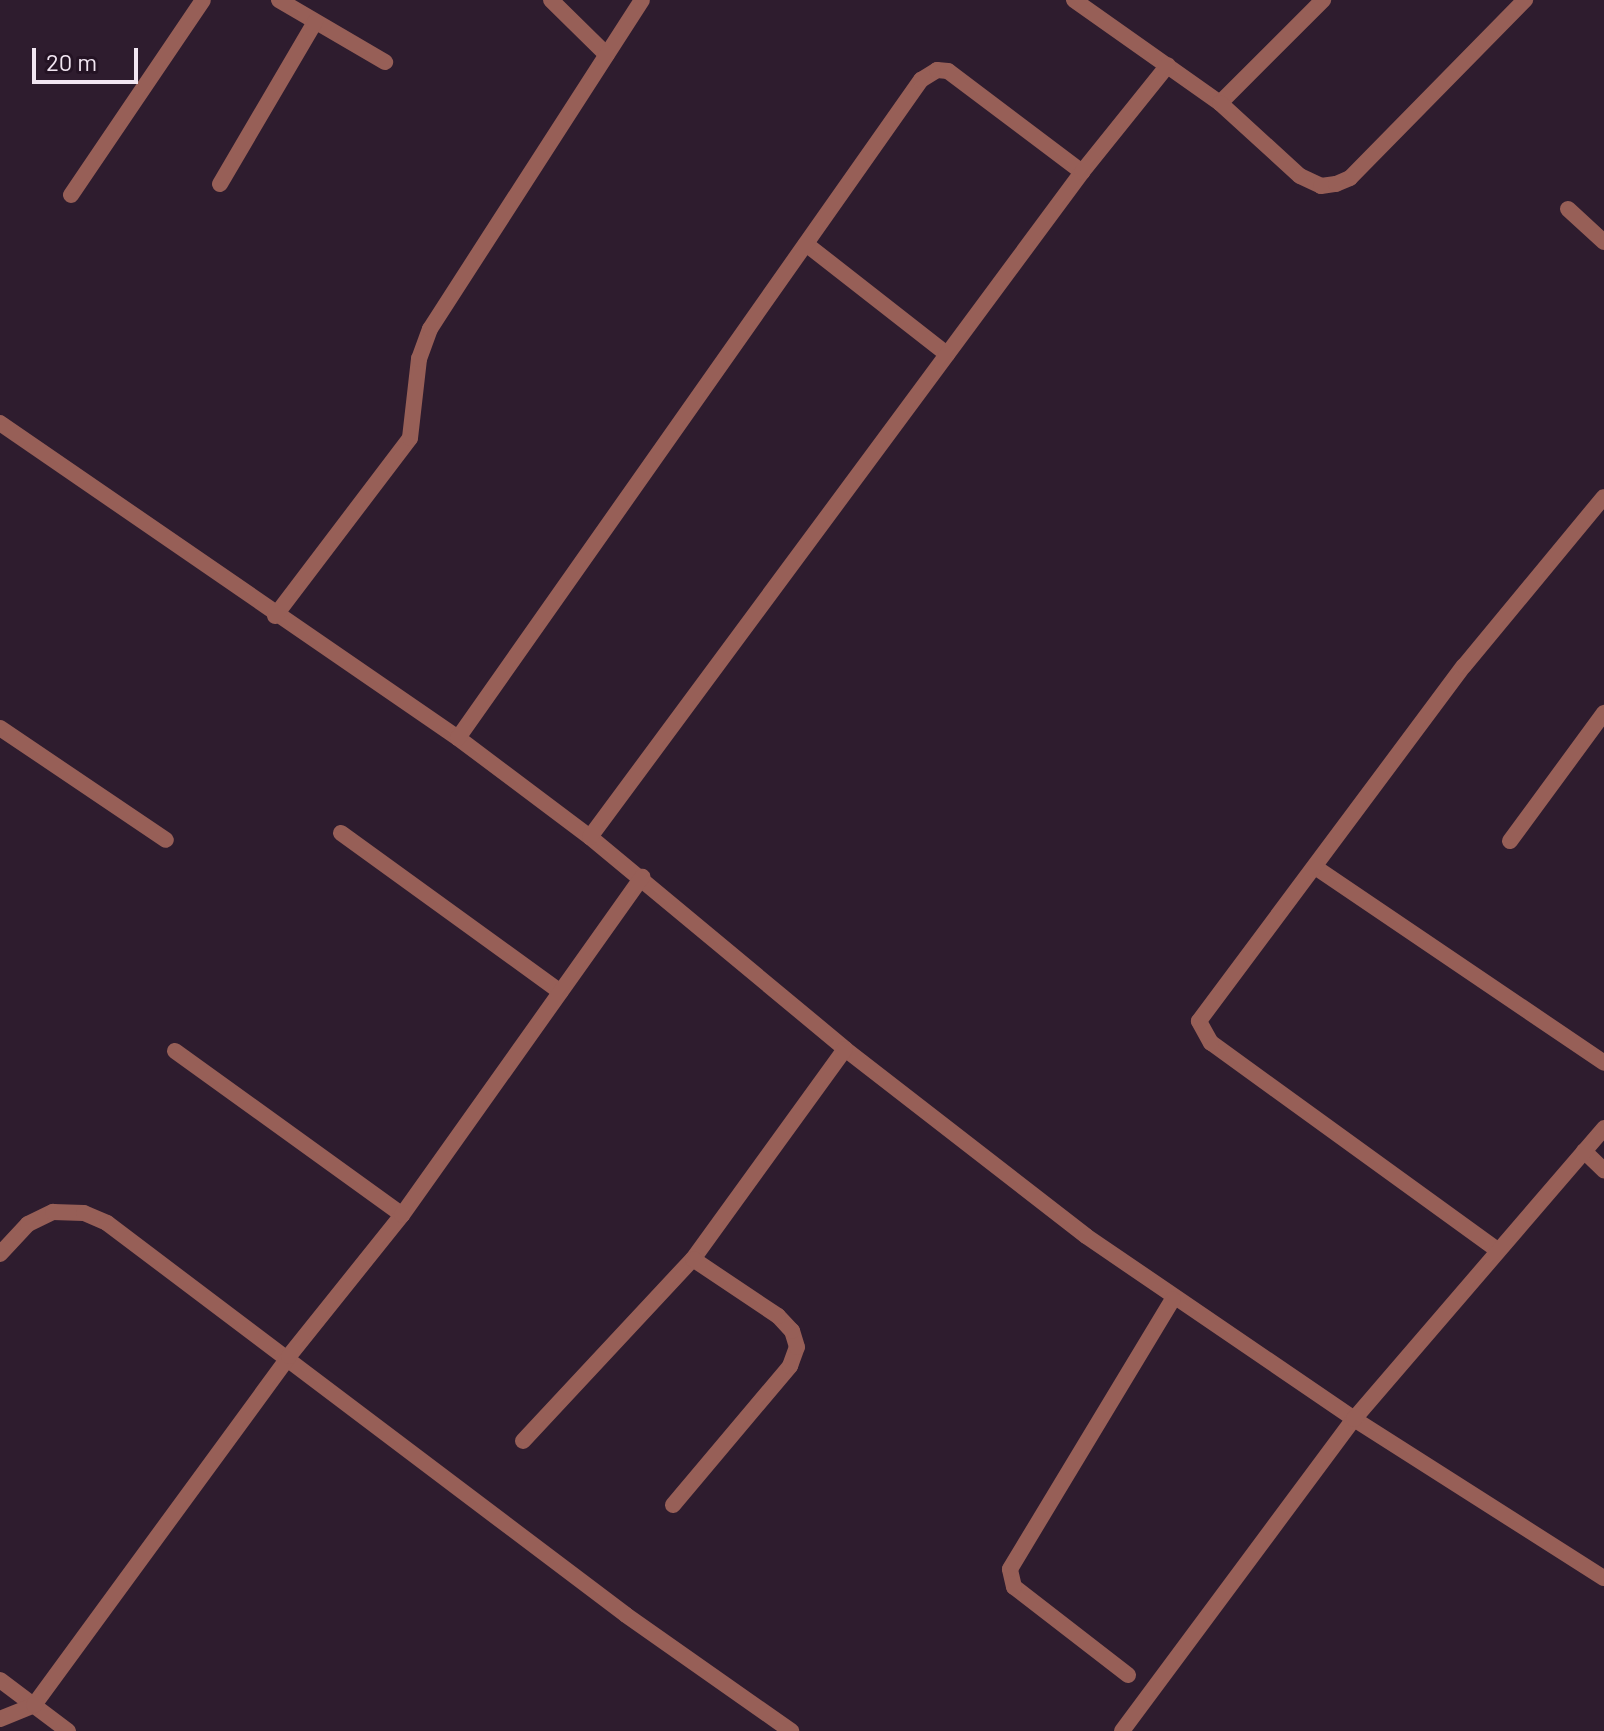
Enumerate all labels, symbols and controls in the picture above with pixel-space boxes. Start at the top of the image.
scale bar [36,32,142,82]
text: 20 m [46,47,97,76]

